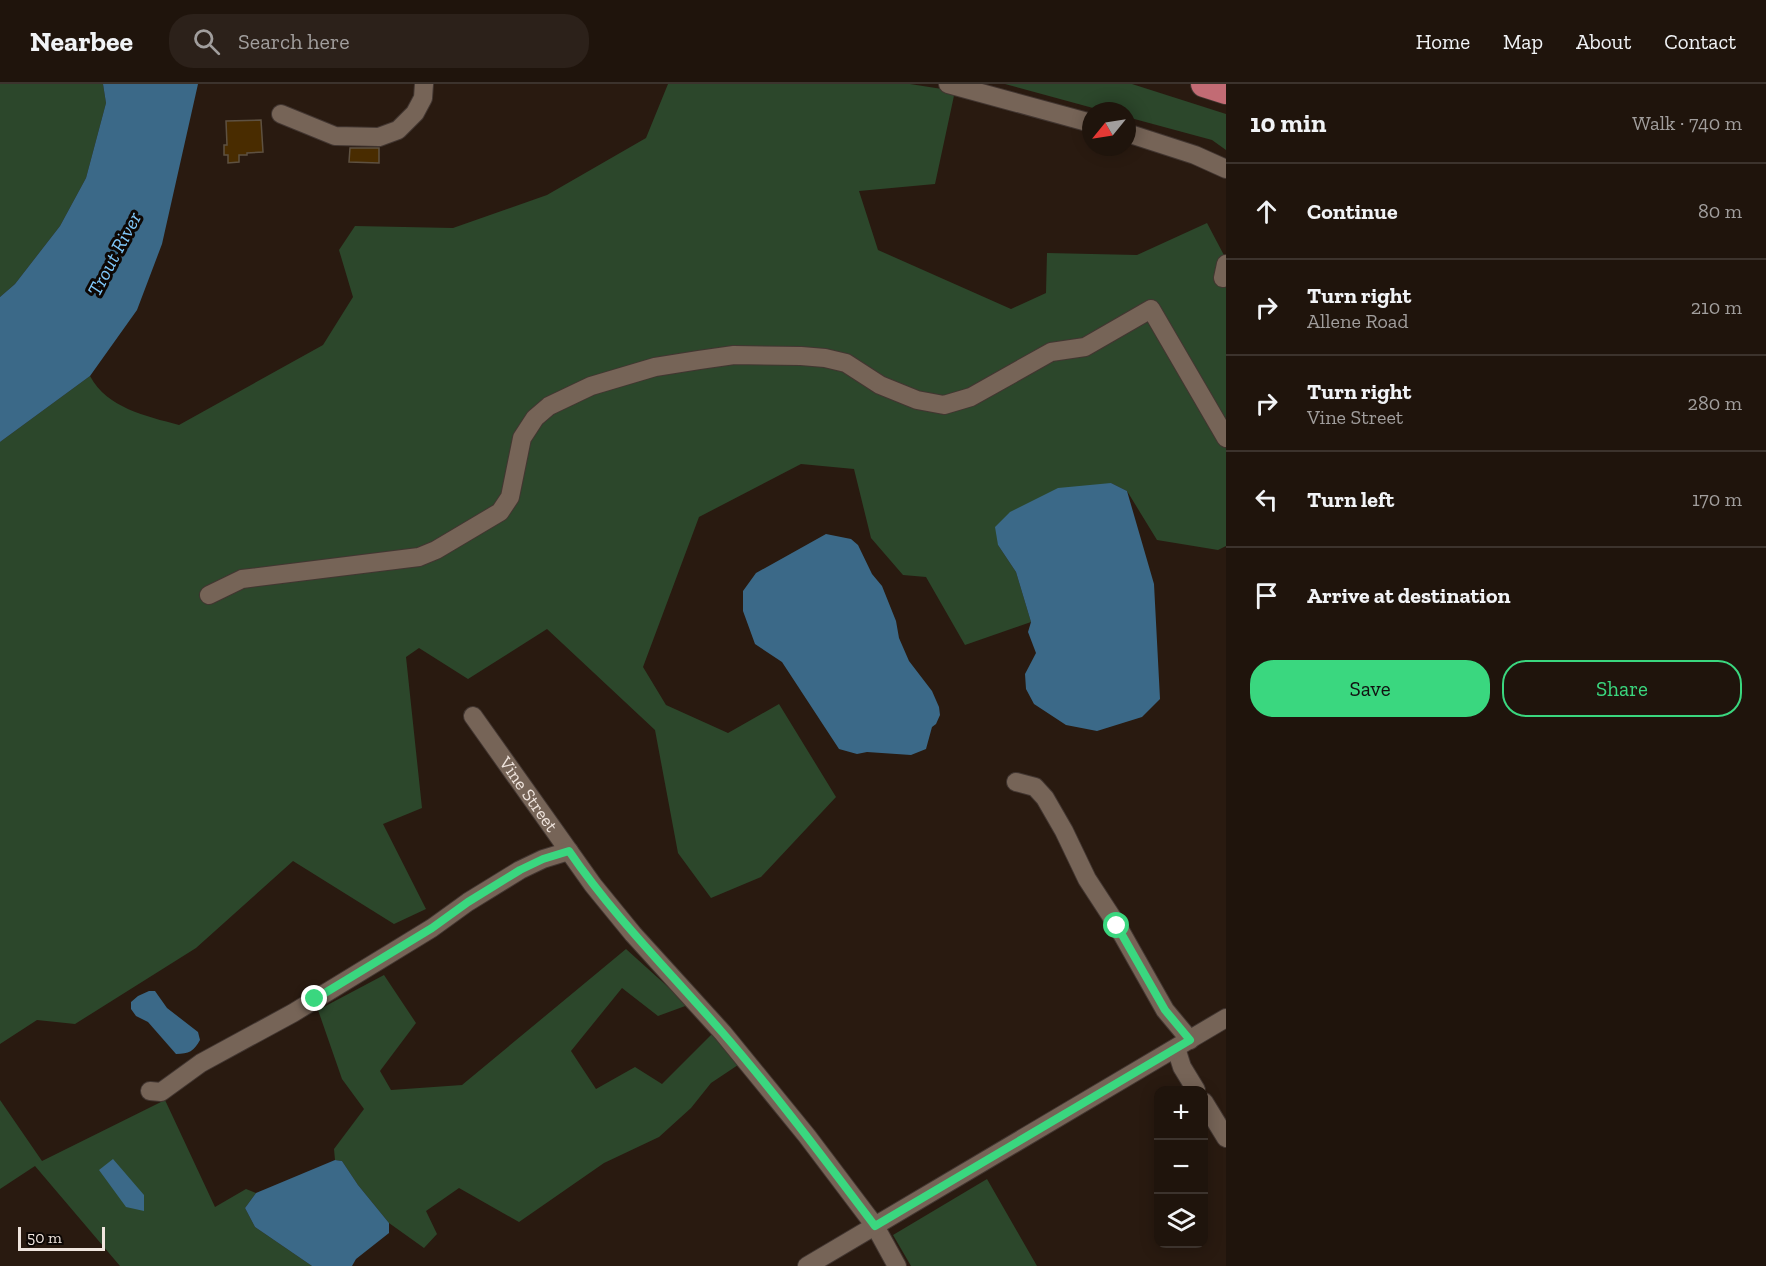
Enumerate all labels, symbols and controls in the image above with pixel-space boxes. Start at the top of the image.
search box [169,14,589,68]
text: Nearbee [30,25,133,58]
icon: search [190,25,223,58]
text: Search here [238,28,350,55]
text: Home [1416,29,1470,54]
text: Map [1503,29,1543,54]
text: About [1576,29,1631,54]
text: Contact [1664,29,1736,54]
north arrow [1082,102,1136,156]
text: 10 min [1250,107,1326,139]
text: Walk · 740 m [1632,111,1742,135]
icon: ahead [1250,195,1283,228]
text: Continue [1307,198,1398,225]
text: 80 m [1698,199,1742,223]
water label: Trout River [82,208,146,300]
text: Turn right [1307,282,1411,309]
icon: right [1250,291,1283,324]
text: 210 m [1691,295,1742,319]
text: Allene Road [1307,309,1408,333]
text: Turn right [1307,378,1411,405]
icon: right [1250,387,1283,420]
text: 280 m [1688,391,1742,415]
text: Vine Street [1307,405,1403,429]
icon: left [1250,483,1283,516]
text: Turn left [1307,486,1394,513]
text: 170 m [1692,487,1742,511]
icon: arrive [1250,579,1283,612]
text: Arrive at destination [1307,582,1510,609]
button: Save [1250,660,1490,717]
button: Share [1502,660,1742,717]
street label: Vine Street [494,752,563,836]
route start [1103,912,1129,938]
route end [301,985,327,1011]
map controls [1154,1086,1208,1248]
button: + [1154,1086,1208,1140]
button: − [1154,1140,1208,1194]
button: layers [1154,1194,1208,1248]
scale bar [18,1224,105,1252]
text: 50 m [27,1228,62,1247]

